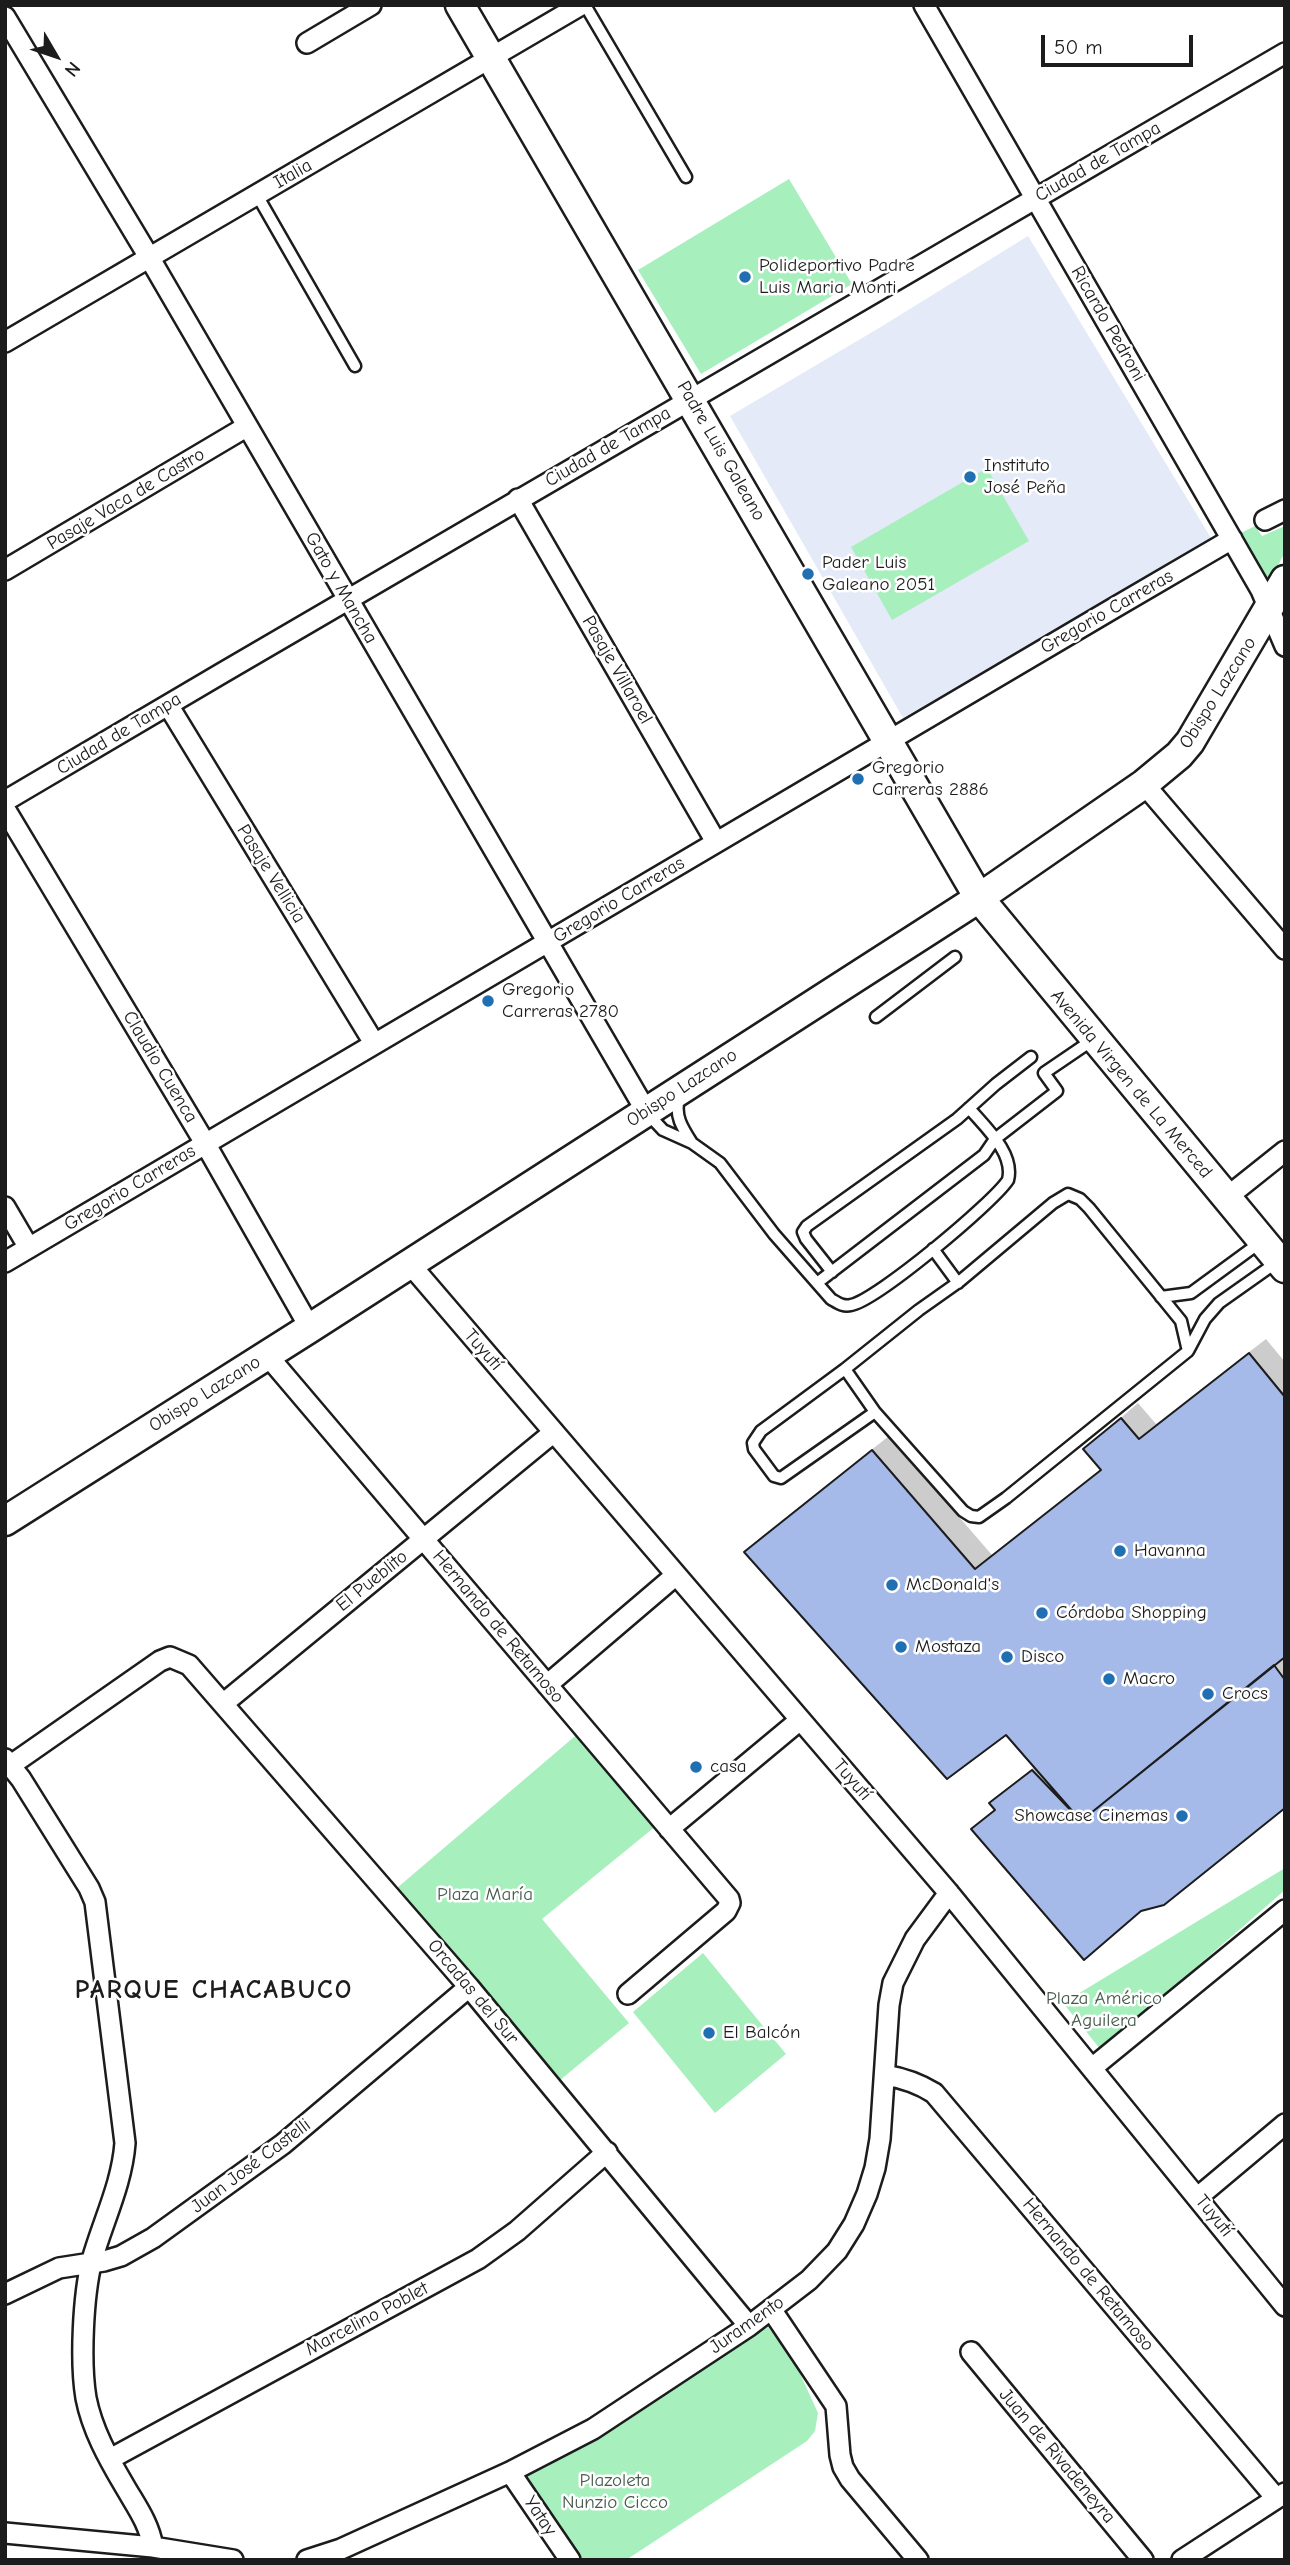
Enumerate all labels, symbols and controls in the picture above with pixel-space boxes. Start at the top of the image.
north arrow [21,21,91,91]
scale bar [1045,21,1197,65]
text: 50 m [1054,35,1103,59]
text: N [60,57,85,81]
street label: Ciudad de Tampa [1031,117,1165,207]
street label: Italia [270,154,316,194]
place label: Polideportivo Padre Luis Maria Monti [759,255,915,299]
street label: Ricardo Pedroni [1066,262,1150,386]
marker: Polideportivo Padre Luis Maria Monti [737,269,753,285]
street label: Padre Luis Galeano [672,377,770,525]
street label: Ciudad de Tampa [541,402,675,492]
street label: Pasaje Vaca de Castro [43,443,209,555]
place label: Instituto José Peña [984,455,1066,499]
marker: Instituto José Peña [962,469,978,485]
street label: Gato y Mancha [300,528,382,648]
place label: Pader Luis Galeano 2051 [822,552,935,596]
street label: Gregorio Carreras [1037,565,1177,659]
marker: Pader Luis Galeano 2051 [800,566,816,582]
street label: Pasaje Villaroel [577,612,657,728]
street label: Obispo Lazcano [1175,633,1261,753]
street label: Ciudad de Tampa [52,688,186,780]
place label: Gregorio Carreras 2886 [872,757,989,801]
marker: Gregorio Carreras 2886 [850,771,866,787]
street label: Pasaje Vellicia [232,820,310,928]
street label: Gregorio Carreras [549,852,689,948]
place label: Gregorio Carreras 2780 [502,979,619,1023]
street label: Avenida Virgen de La Merced [1045,985,1217,1183]
marker: Gregorio Carreras 2780 [480,993,496,1009]
street label: Claudio Cuenca [118,1007,202,1127]
street label: Obispo Lazcano [622,1044,742,1132]
street label: Gregorio Carreras [60,1140,200,1236]
street label: Tuyutí [459,1325,507,1375]
street label: Obispo Lazcano [145,1351,265,1437]
place label: Havanna [1134,1540,1206,1562]
marker: Havanna [1112,1543,1128,1559]
street label: El Pueblito [332,1545,412,1617]
street label: Hernando de Retamoso [427,1546,569,1708]
place label: McDonald's [906,1574,999,1596]
marker: McDonald's [884,1577,900,1593]
place label: Córdoba Shopping [1056,1602,1207,1624]
marker: Córdoba Shopping [1034,1605,1050,1621]
place label: Mostaza [915,1636,981,1658]
marker: Mostaza [893,1639,909,1655]
place label: Disco [1021,1646,1064,1668]
marker: Disco [999,1649,1015,1665]
place label: Macro [1123,1668,1175,1690]
marker: Macro [1101,1671,1117,1687]
place label: Crocs [1222,1683,1268,1705]
marker: Crocs [1200,1686,1216,1702]
street label: Tuyutí [828,1755,876,1805]
place label: casa [710,1756,747,1778]
marker: casa [688,1759,704,1775]
place label: Showcase Cinemas [1014,1805,1168,1827]
marker: Showcase Cinemas [1174,1808,1190,1824]
park label: Plaza María [437,1884,533,1906]
street label: Orcadas del Sur [422,1935,524,2049]
district label: PARQUE CHACABUCO [77,1975,351,2007]
park label: Plaza Américo Aguilera [1046,1988,1162,2032]
place label: El Balcón [723,2022,800,2044]
marker: El Balcón [701,2025,717,2041]
street label: Juan José Castelli [187,2114,315,2218]
street label: Tuyutí [1190,2190,1238,2242]
street label: Hernando de Retamoso [1017,2194,1159,2356]
street label: Marcelino Poblet [302,2277,432,2361]
street label: Juramento [705,2291,789,2359]
street label: Juan de Rivadeneyra [994,2384,1120,2528]
park label: Plazoleta Nunzio Cicco [562,2470,668,2514]
street label: Yatay [518,2492,562,2540]

